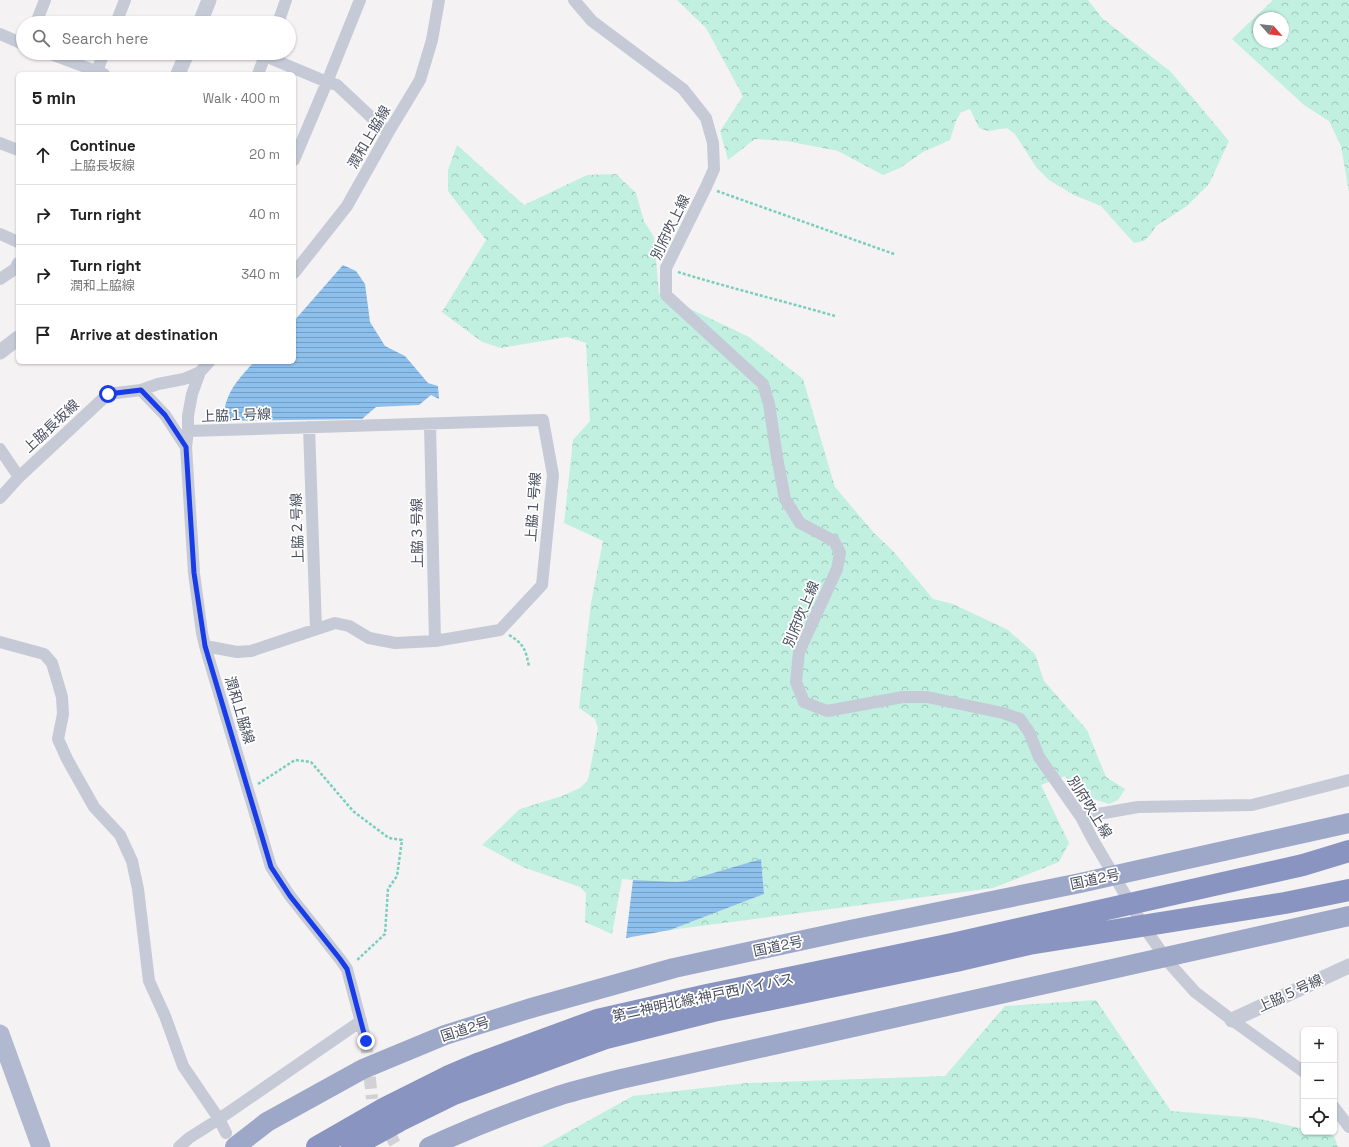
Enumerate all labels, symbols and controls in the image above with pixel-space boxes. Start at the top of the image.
north arrow [1253,12,1289,48]
search box [16,16,296,60]
icon: search [30,27,52,49]
text: Search here [62,29,148,48]
text: 5 min [32,87,76,109]
text: Walk · 400 m [203,90,280,107]
street label: 潤和上脇線 [344,102,394,172]
text: Continue [70,136,136,155]
icon: ahead [32,144,54,166]
text: 20 m [249,146,280,163]
text: 上脇長坂線 [70,157,135,174]
street label: 別府吹上線 [647,192,693,262]
icon: right [32,204,54,226]
text: Turn right [70,205,141,224]
text: 40 m [249,206,280,223]
text: Turn right [70,256,141,275]
icon: right [32,264,54,286]
text: 340 m [241,266,280,283]
text: 潤和上脇線 [70,277,135,294]
icon: arrive [32,324,54,346]
text: Arrive at destination [70,325,218,344]
route start [99,385,117,403]
street label: 上脇長坂線 [19,396,83,456]
street label: 上脇１号線 [201,405,271,425]
street label: 上脇１号線 [522,471,544,543]
street label: 上脇２号線 [287,493,307,563]
street label: 上脇３号線 [407,498,427,568]
street label: 別府吹上線 [779,578,823,650]
street label: 潤和上脇線 [221,674,259,746]
street label: 別府吹上線 [1064,773,1116,841]
street label: 国道2号 [1068,865,1122,893]
street label: 国道2号 [751,932,805,960]
street label: 第二神明北線;神戸西バイパス [611,969,795,1025]
street label: 上脇５号線 [1254,970,1326,1016]
street label: 国道2号 [438,1013,492,1045]
map controls [1301,1027,1337,1135]
button: + [1301,1027,1337,1063]
route end [357,1032,375,1050]
button: − [1301,1063,1337,1099]
button: locate [1301,1099,1337,1135]

